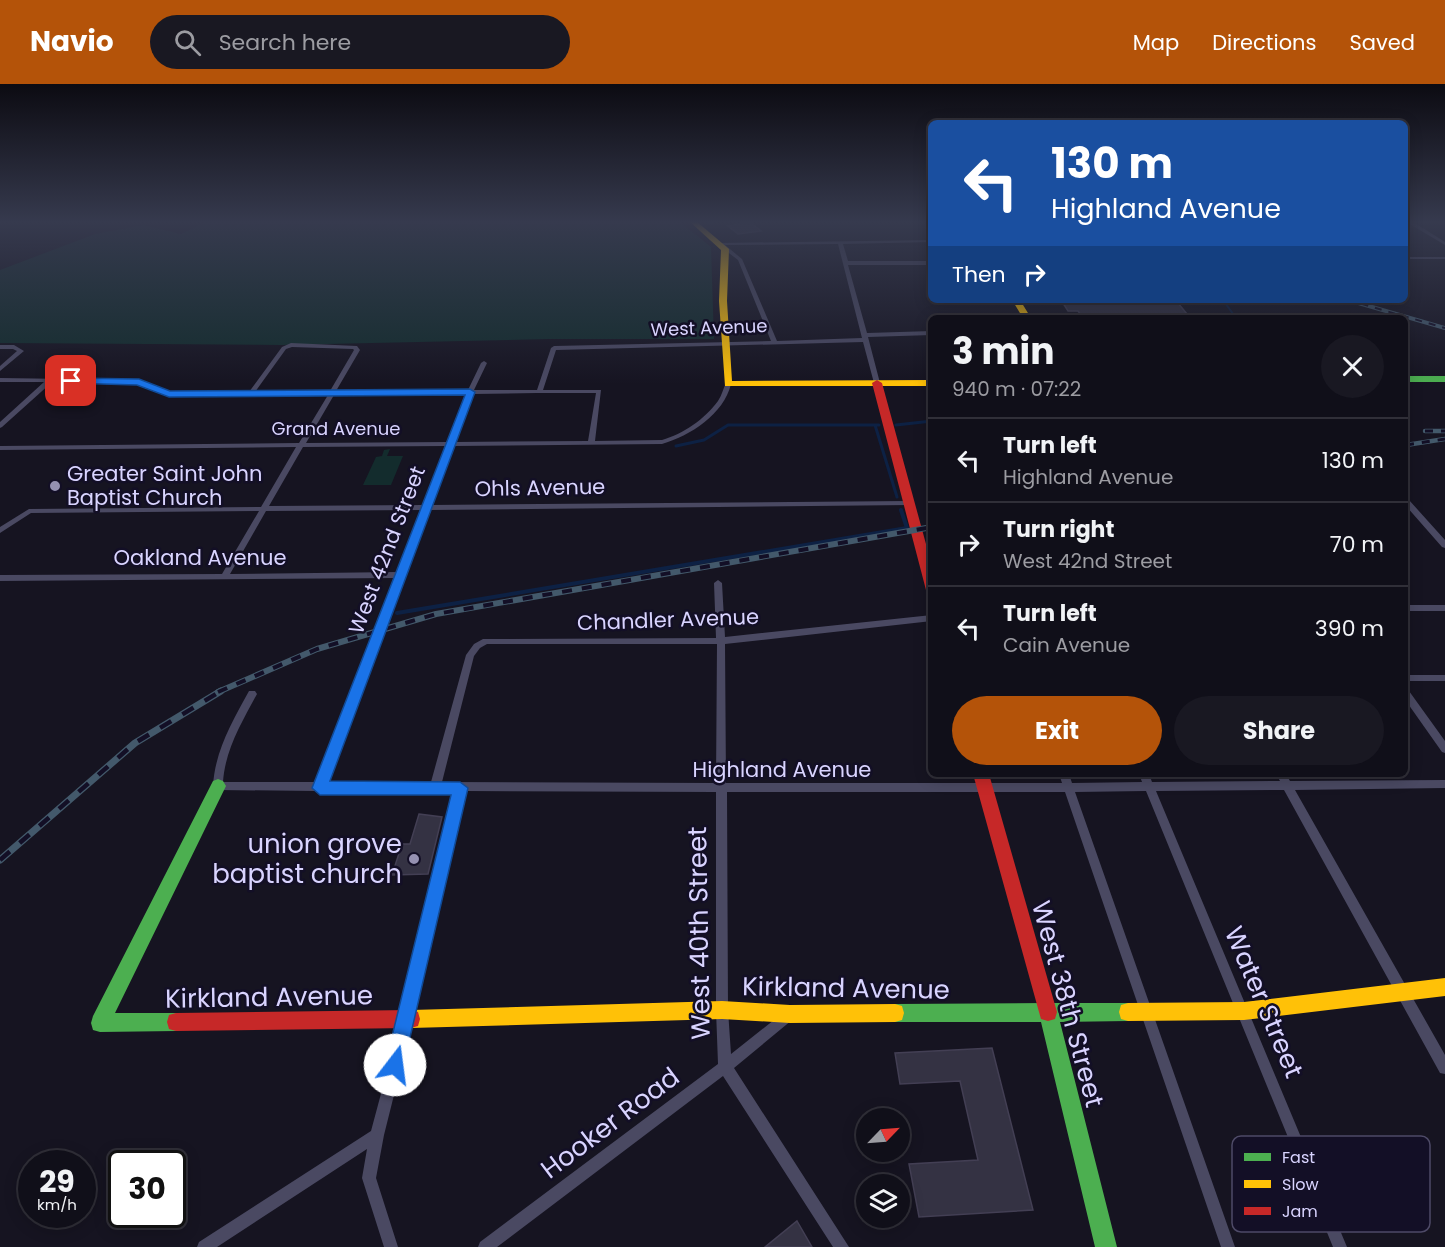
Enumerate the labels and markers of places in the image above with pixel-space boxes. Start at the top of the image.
pin [45,355,96,406]
place label: Greater Saint John Baptist Church [67,459,262,512]
marker: Greater Saint John Baptist Church [48,479,62,493]
place label: union grove baptist church [212,826,402,892]
marker: union grove baptist church [407,852,421,866]

